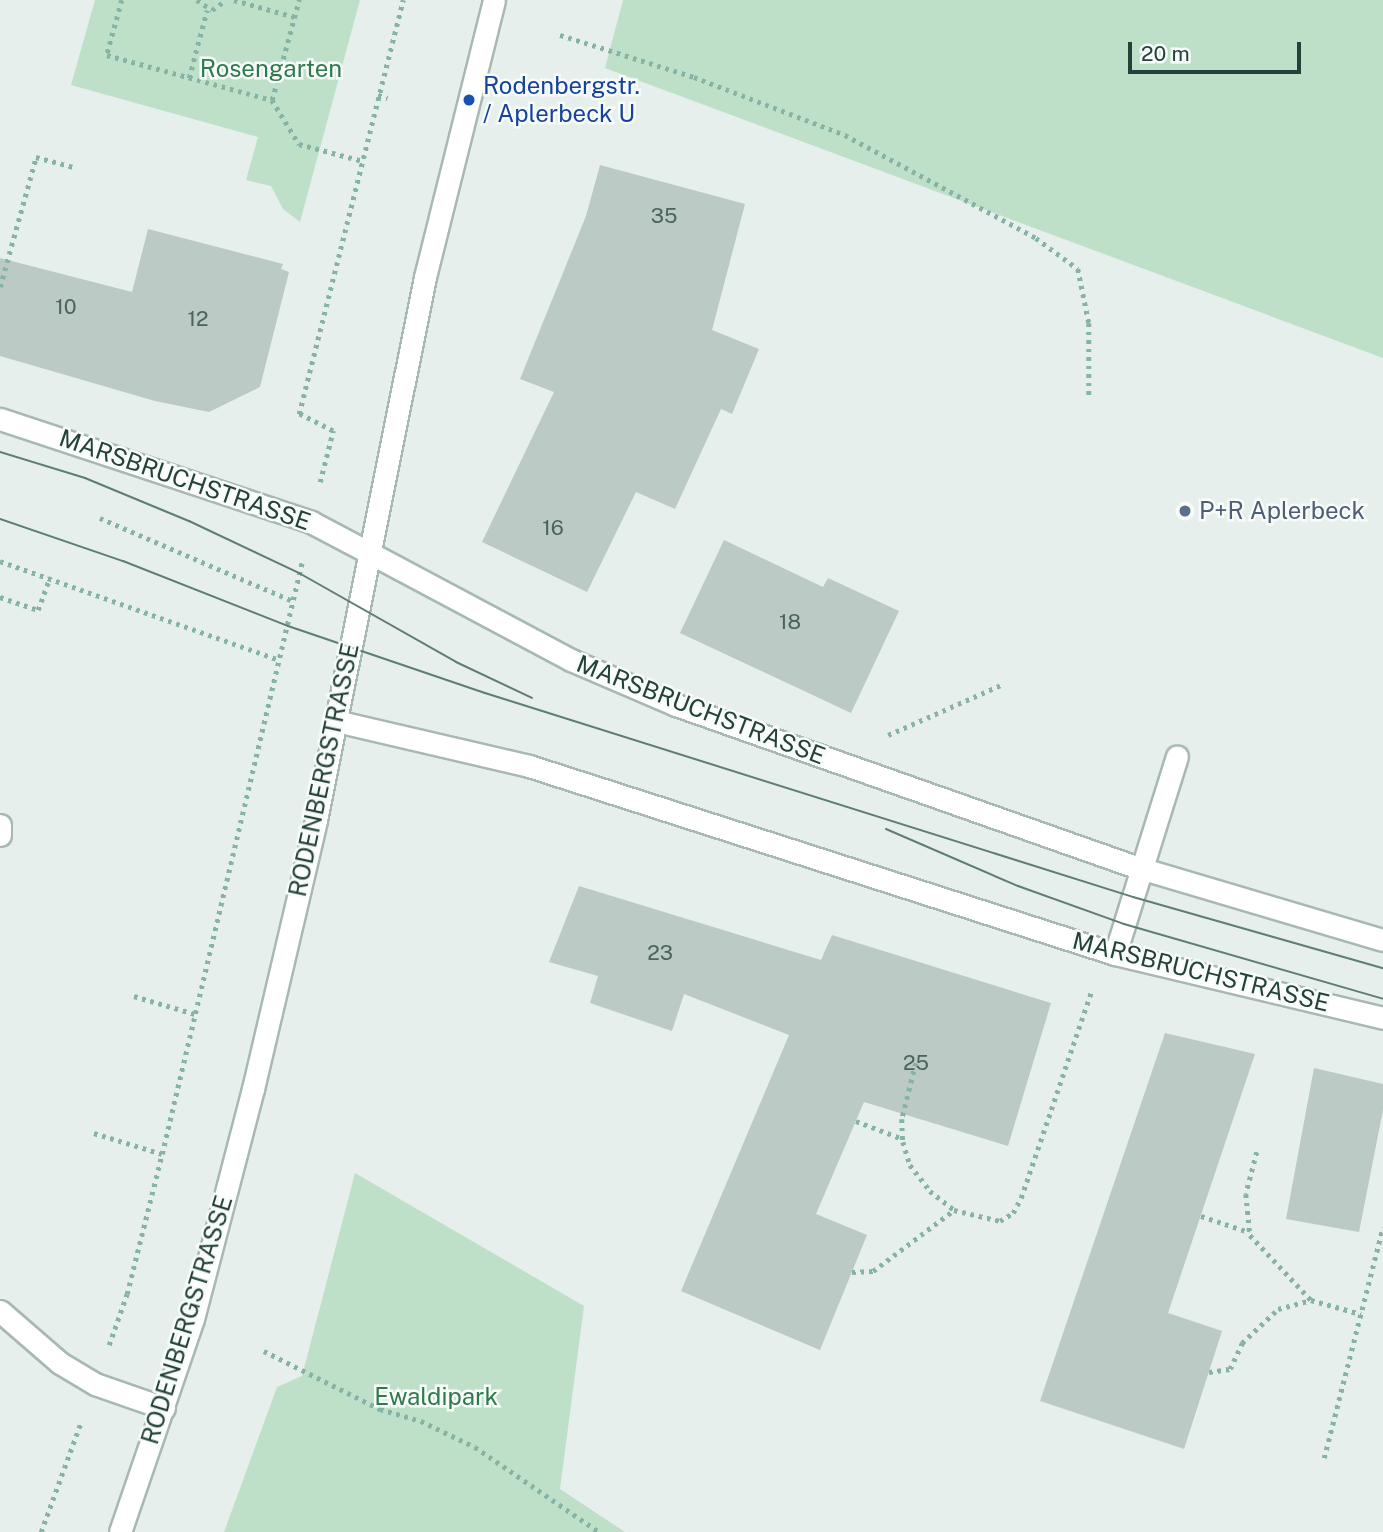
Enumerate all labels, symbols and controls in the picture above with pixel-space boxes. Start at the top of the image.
scale bar [1131,28,1304,72]
text: 20 m [1141,41,1190,66]
park label: Rosengarten [200,55,342,83]
place label: Rodenbergstr. / Aplerbeck U [483,72,640,128]
marker: Rodenbergstr. / Aplerbeck U [461,92,477,108]
house number: 35 [651,203,677,229]
house number: 10 [55,294,77,320]
house number: 12 [187,306,209,332]
street label: MARSBRUCHSTRASSE [56,423,314,537]
place label: P+R Aplerbeck [1199,497,1365,525]
marker: P+R Aplerbeck [1177,503,1193,519]
house number: 16 [542,515,564,541]
house number: 18 [779,609,801,635]
street label: RODENBERGSTRASSE [283,641,365,899]
street label: MARSBRUCHSTRASSE [573,649,829,771]
street label: MARSBRUCHSTRASSE [1069,926,1333,1018]
house number: 23 [647,940,673,966]
house number: 25 [903,1050,929,1076]
street label: RODENBERGSTRASSE [135,1192,239,1448]
park label: Ewaldipark [374,1383,498,1411]

